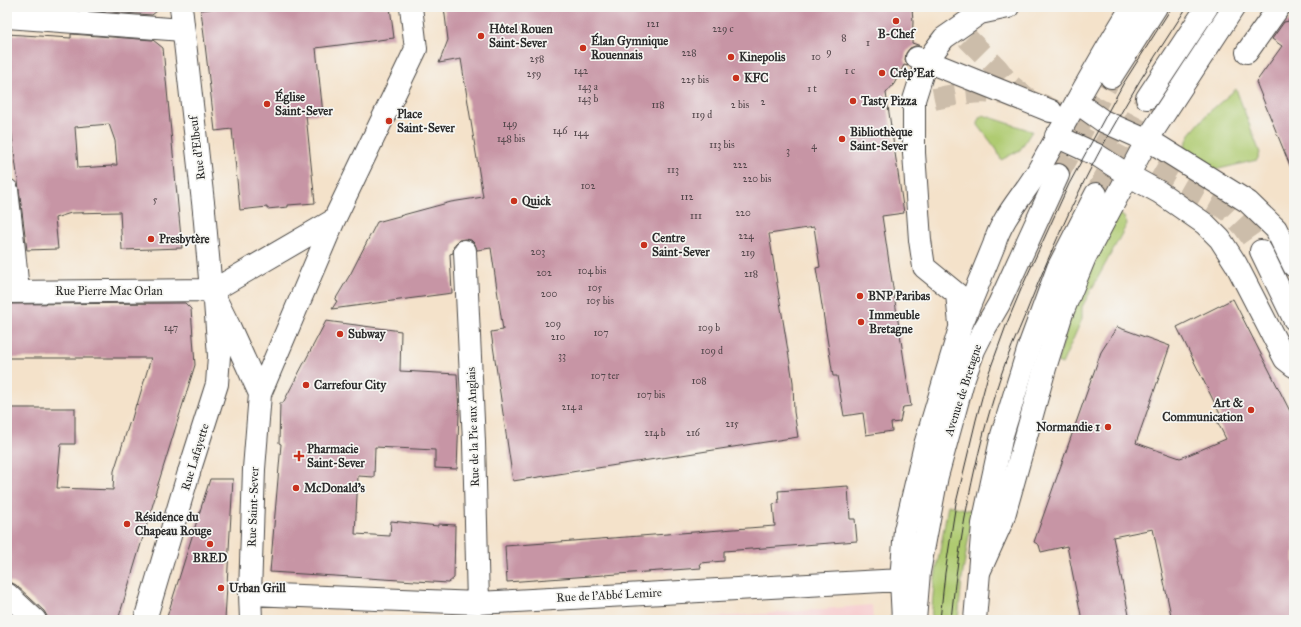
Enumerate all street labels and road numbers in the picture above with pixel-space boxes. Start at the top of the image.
street label: Rue d'Elbeuf [186,113,208,181]
street label: Rue Pierre Mac Orlan [55,284,163,298]
street label: Avenue de Bretagne [941,342,985,439]
street label: Rue de la Pie aux Anglais [464,367,483,487]
street label: Rue Lafayette [178,422,212,492]
street label: Rue Saint-Sever [245,466,261,547]
street label: Rue de l'Abbé Lemire [556,585,662,605]

